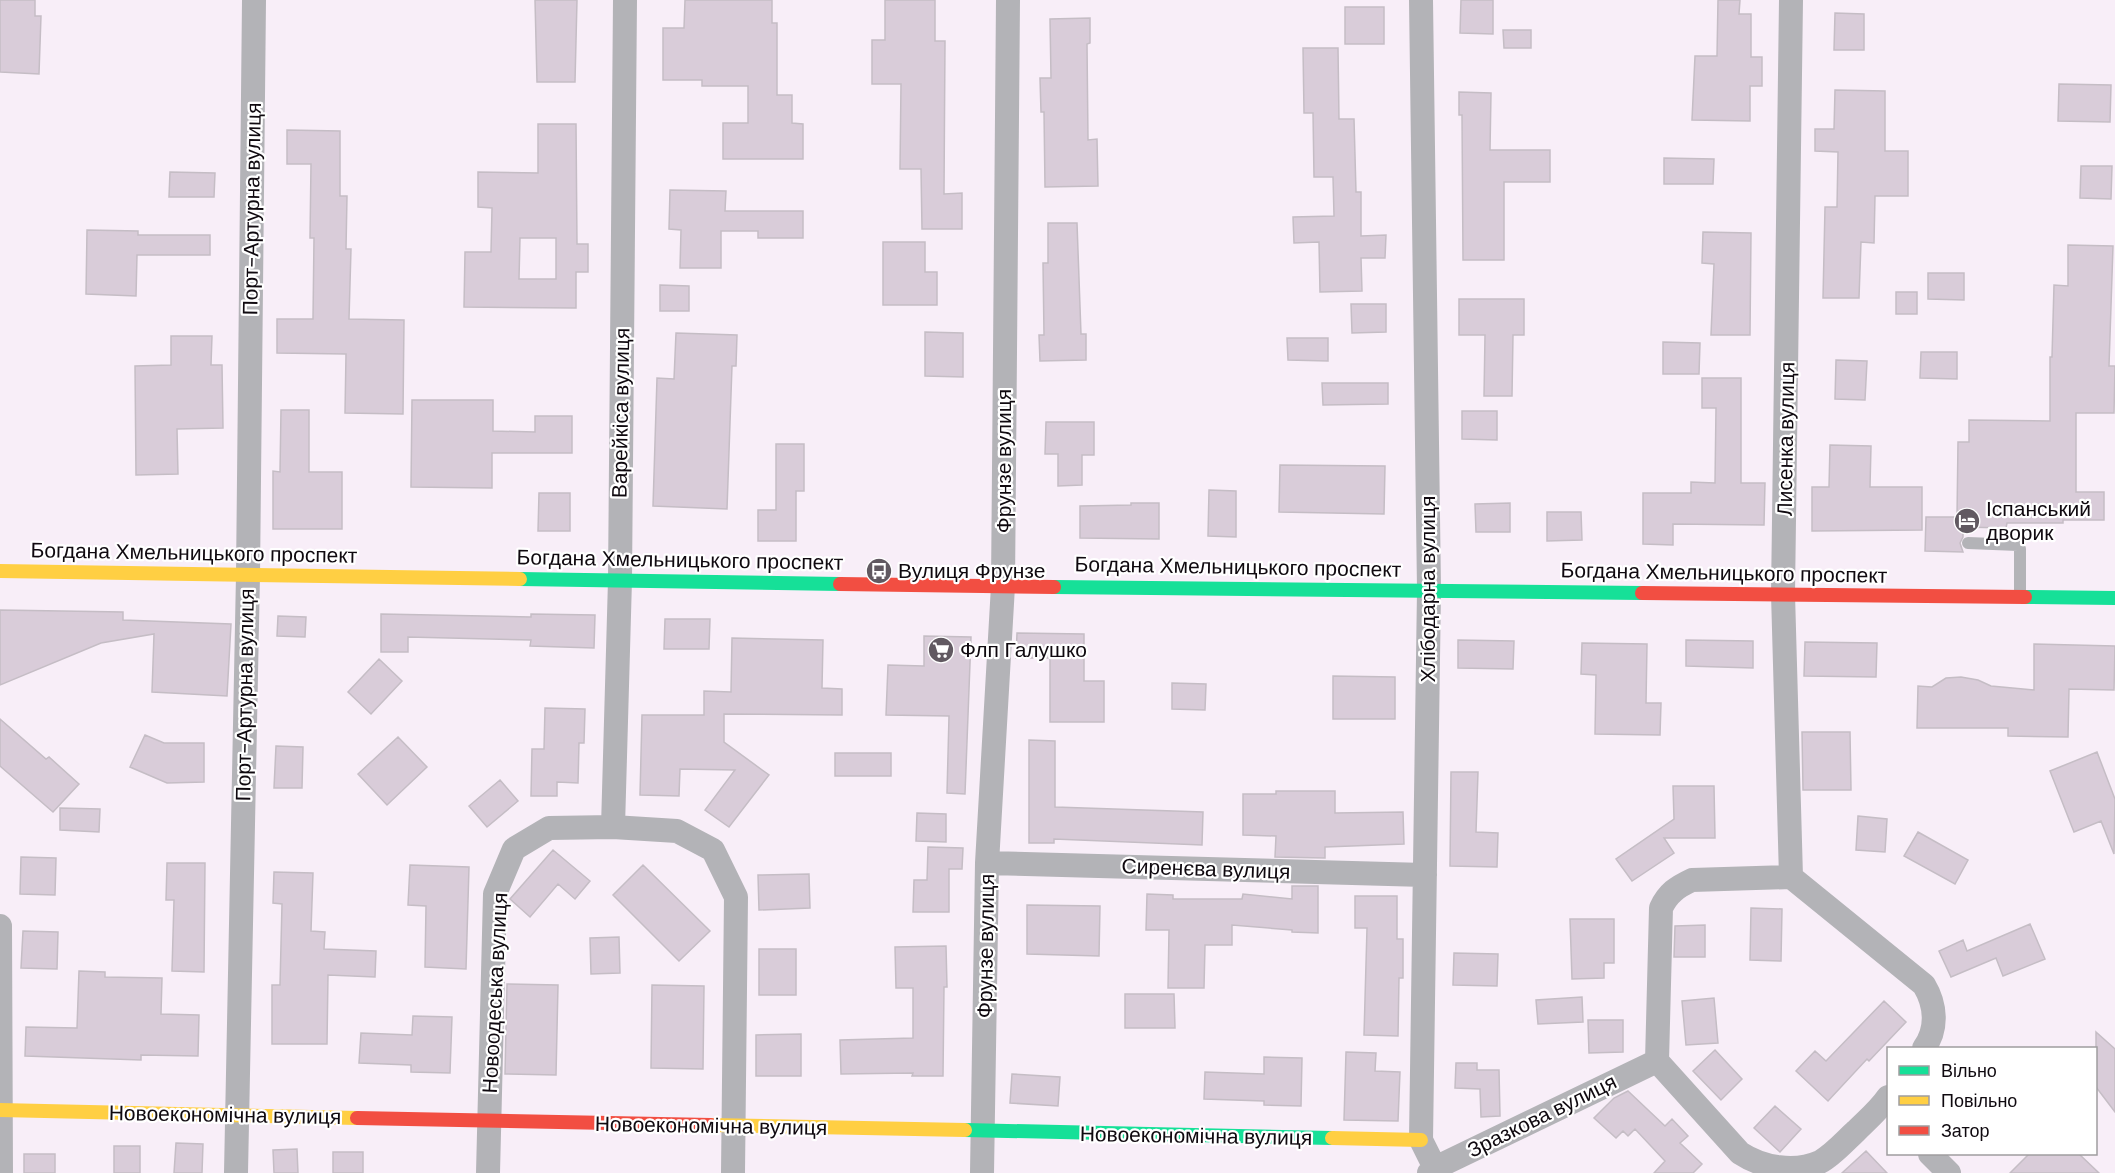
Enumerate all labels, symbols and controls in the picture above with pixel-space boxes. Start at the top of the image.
street label: Порт-Артурна вулиця [236,102,268,316]
street label: Варейкіса вулиця [606,328,636,498]
street label: Лисенка вулиця [1771,362,1801,516]
street label: Фрунзе вулиця [990,389,1018,533]
place label: Іспанський дворик [1986,495,2091,547]
street label: Хлібодарна вулиця [1414,496,1442,682]
hotel icon: Іспанський дворик [1952,506,1982,536]
street label: Богдана Хмельницького проспект [30,536,358,570]
street label: Богдана Хмельницького проспект [516,543,844,577]
street label: Богдана Хмельницького проспект [1074,550,1402,584]
bus stop icon: Вулиця Фрунзе [864,556,894,586]
street label: Богдана Хмельницького проспект [1560,556,1888,590]
place label: Вулиця Фрунзе [898,557,1045,585]
street label: Порт-Артурна вулиця [229,588,261,802]
supermarket icon: Флп Галушко [926,635,956,665]
place label: Флп Галушко [960,636,1087,664]
street label: Сиренєва вулиця [1121,852,1291,886]
street label: Фрунзе вулиця [971,874,1001,1018]
street label: Новоодеська вулиця [476,892,514,1094]
legend [1887,1047,2097,1155]
text: Вільно [1941,1059,1997,1083]
street label: Зразкова вулиця [1463,1068,1621,1164]
text: Повільно [1941,1089,2017,1113]
street label: Новоекономічна вулиця [109,1099,341,1131]
street label: Новоекономічна вулиця [595,1110,827,1142]
text: Затор [1941,1119,1990,1143]
street label: Новоекономічна вулиця [1080,1120,1312,1152]

